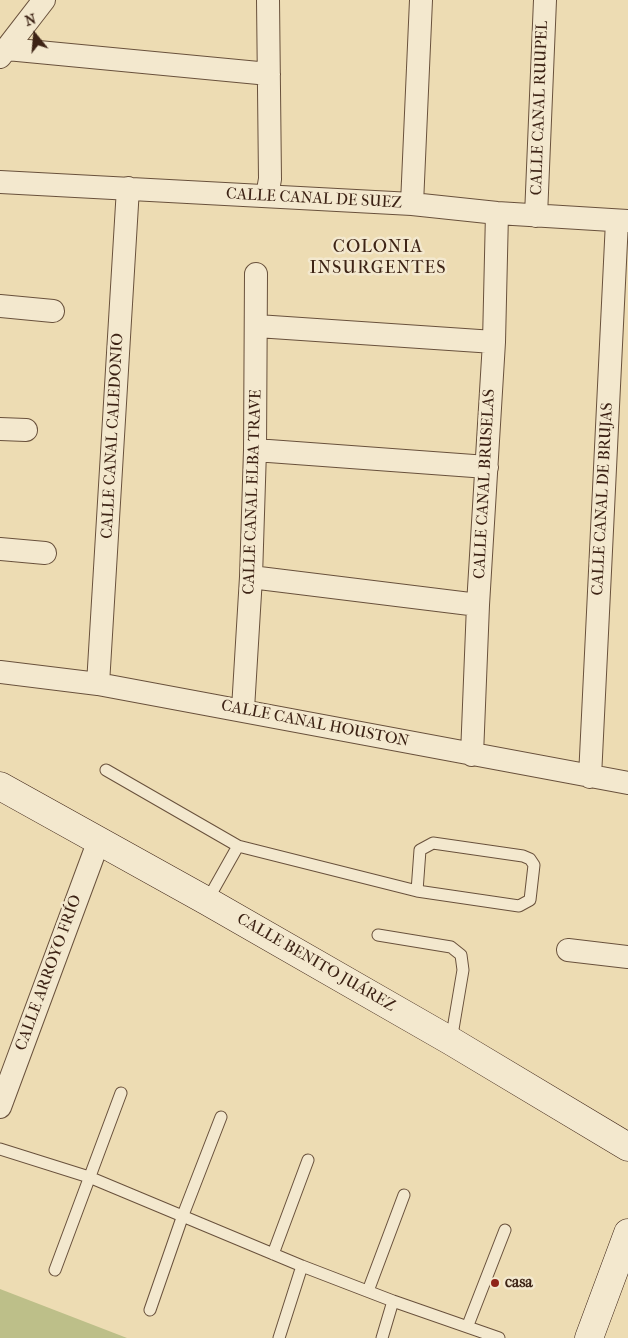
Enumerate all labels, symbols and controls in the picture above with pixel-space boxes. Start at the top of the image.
north arrow [10,10,60,60]
text: N [23,10,38,30]
street label: CALLE CANAL RUUPEL [527,20,553,196]
street label: CALLE CANAL DE SUEZ [225,185,403,213]
district label: COLONIA INSURGENTES [308,237,448,280]
street label: CALLE CANAL CALEDONIO [98,333,128,539]
street label: CALLE CANAL BRUSELAS [470,388,500,580]
street label: CALLE CANAL ELBA TRAVE [240,389,266,595]
street label: CALLE CANAL DE BRUJAS [588,402,618,596]
street label: CALLE CANAL HOUSTON [219,696,411,752]
street label: CALLE ARROYO FRÍO [12,892,86,1054]
street label: CALLE BENITO JUÁREZ [233,910,399,1016]
place label: casa [505,1273,533,1293]
marker: casa [489,1277,501,1289]

